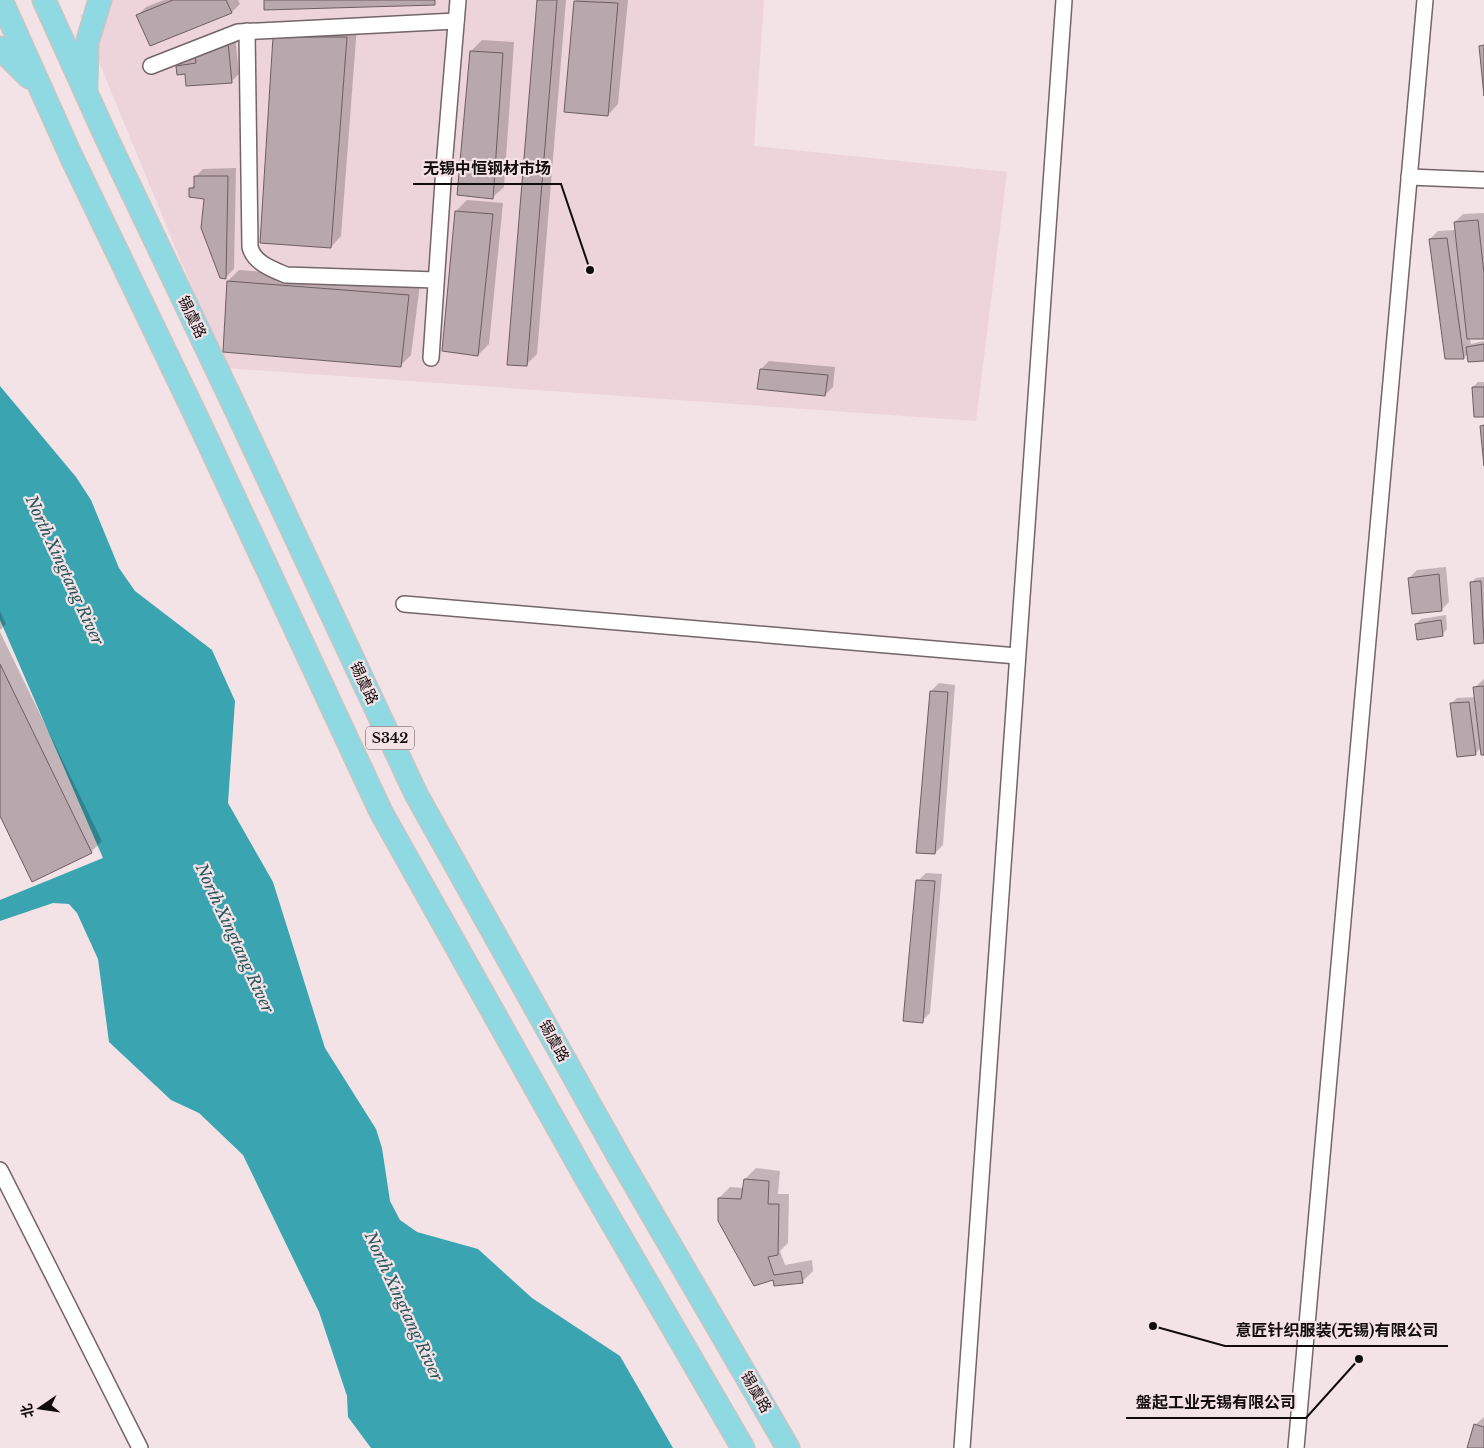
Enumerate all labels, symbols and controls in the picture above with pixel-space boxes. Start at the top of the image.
callout: 无锡中恒钢材市场 [413,153,561,184]
text: 无锡中恒钢材市场 [423,158,551,178]
street label: 锡虞路 [174,292,211,341]
water label: North Xingtang River [21,491,109,649]
street label: 锡虞路 [346,658,383,707]
road number: S342 [366,726,414,750]
water label: North Xingtang River [191,859,279,1017]
street label: 锡虞路 [535,1016,574,1065]
water label: North Xingtang River [360,1227,448,1385]
callout: 意匠针织服装(无锡)有限公司 [1225,1315,1448,1346]
text: 意匠针织服装(无锡)有限公司 [1236,1320,1438,1340]
street label: 锡虞路 [737,1368,776,1416]
north arrow [15,1383,65,1433]
callout: 盤起工业无锡有限公司 [1126,1387,1306,1418]
text: 盤起工业无锡有限公司 [1136,1392,1296,1412]
text: 北 [17,1402,38,1420]

